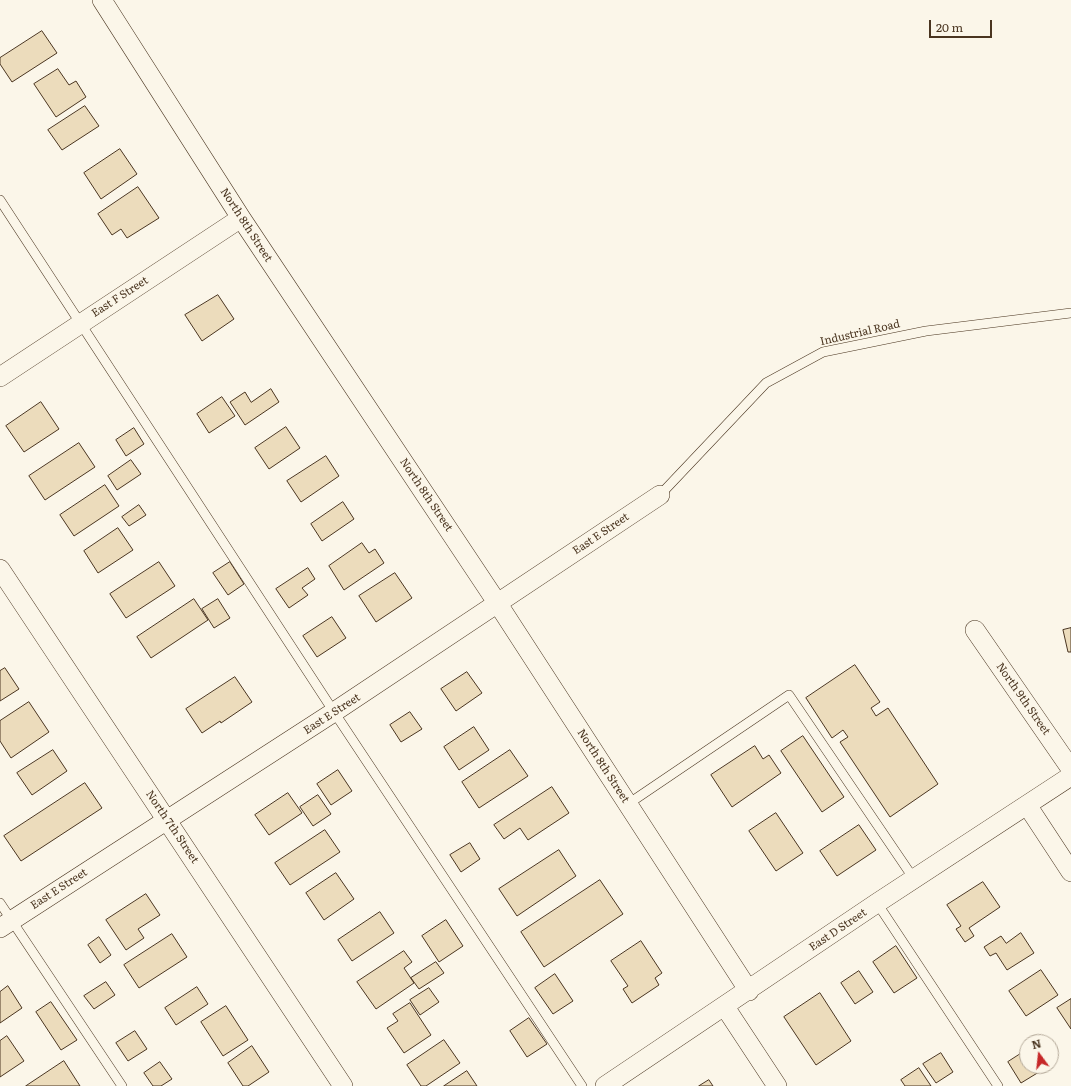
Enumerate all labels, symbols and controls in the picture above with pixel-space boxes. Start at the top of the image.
scale bar [931,12,994,38]
text: 20 m [936,18,963,36]
street label: North 8th Street [217,186,275,264]
street label: East F Street [89,274,151,320]
street label: Industrial Road [819,317,901,349]
street label: North 8th Street [397,456,455,534]
street label: East E Street [570,510,632,558]
street label: North 9th Street [993,660,1053,738]
street label: East E Street [301,691,363,737]
street label: North 8th Street [574,727,632,805]
street label: North 7th Street [143,788,201,866]
street label: East E Street [28,866,90,912]
street label: East D Street [807,906,869,954]
north arrow [1019,1034,1059,1074]
text: N [1030,1034,1043,1052]

